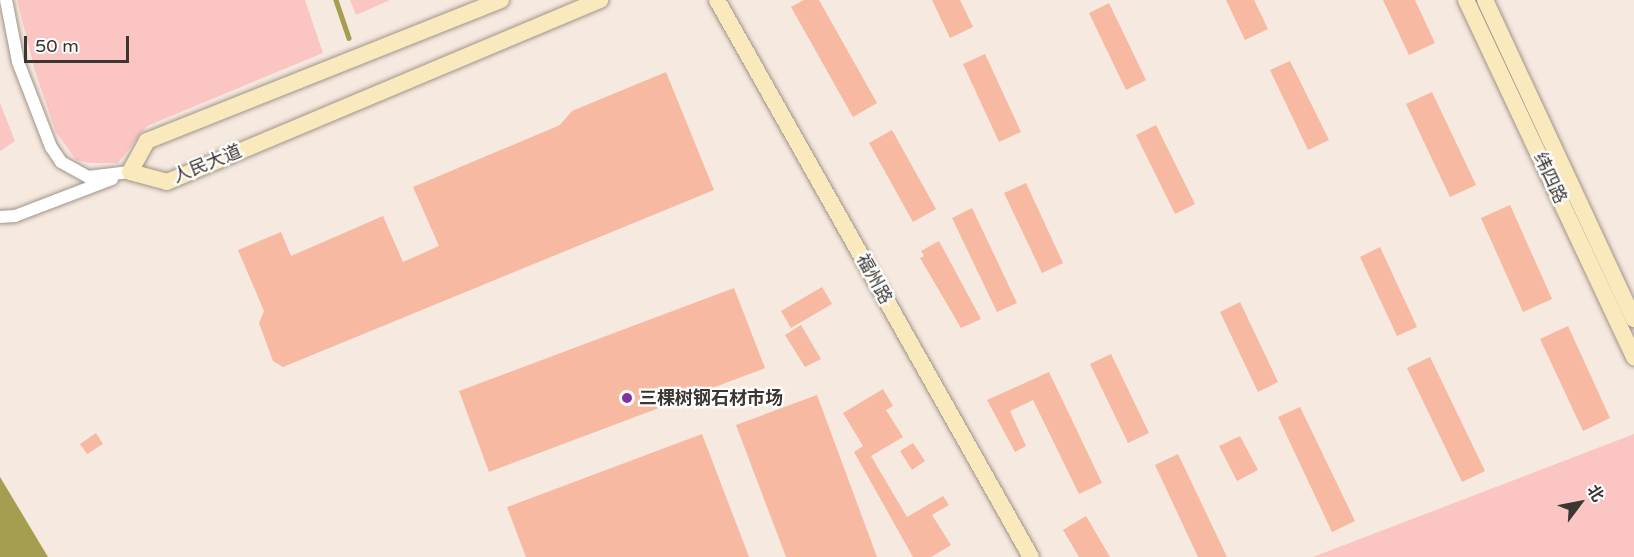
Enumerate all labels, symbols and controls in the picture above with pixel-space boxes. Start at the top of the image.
scale bar [27,24,132,62]
text: 50 m [35,35,79,57]
street label: 人民大道 [170,141,244,187]
street label: 纬四路 [1529,149,1571,207]
street label: 福州路 [851,250,897,308]
place label: 三棵树钢石材市场 [639,387,783,409]
marker: 三棵树钢石材市场 [620,391,634,405]
north arrow [1550,473,1610,533]
text: 北 [1583,481,1608,506]

